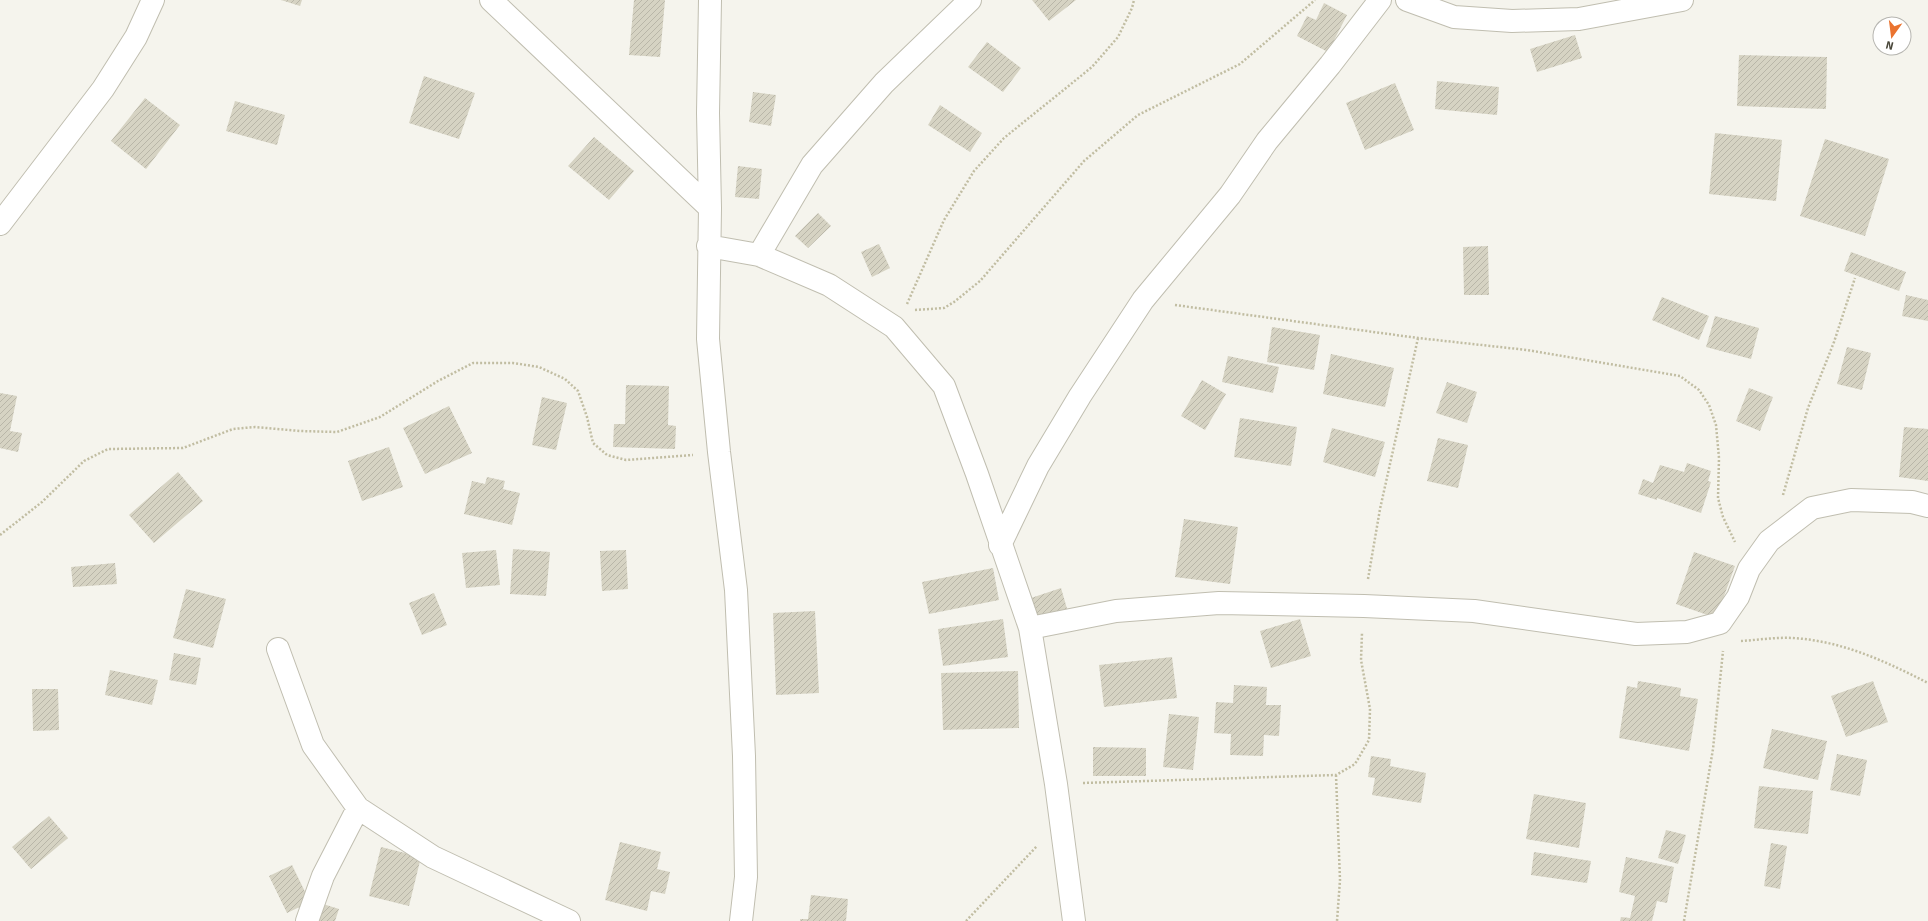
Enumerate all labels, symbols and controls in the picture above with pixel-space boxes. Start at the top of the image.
north arrow [1872,16,1912,56]
text: N [1884,38,1895,52]

